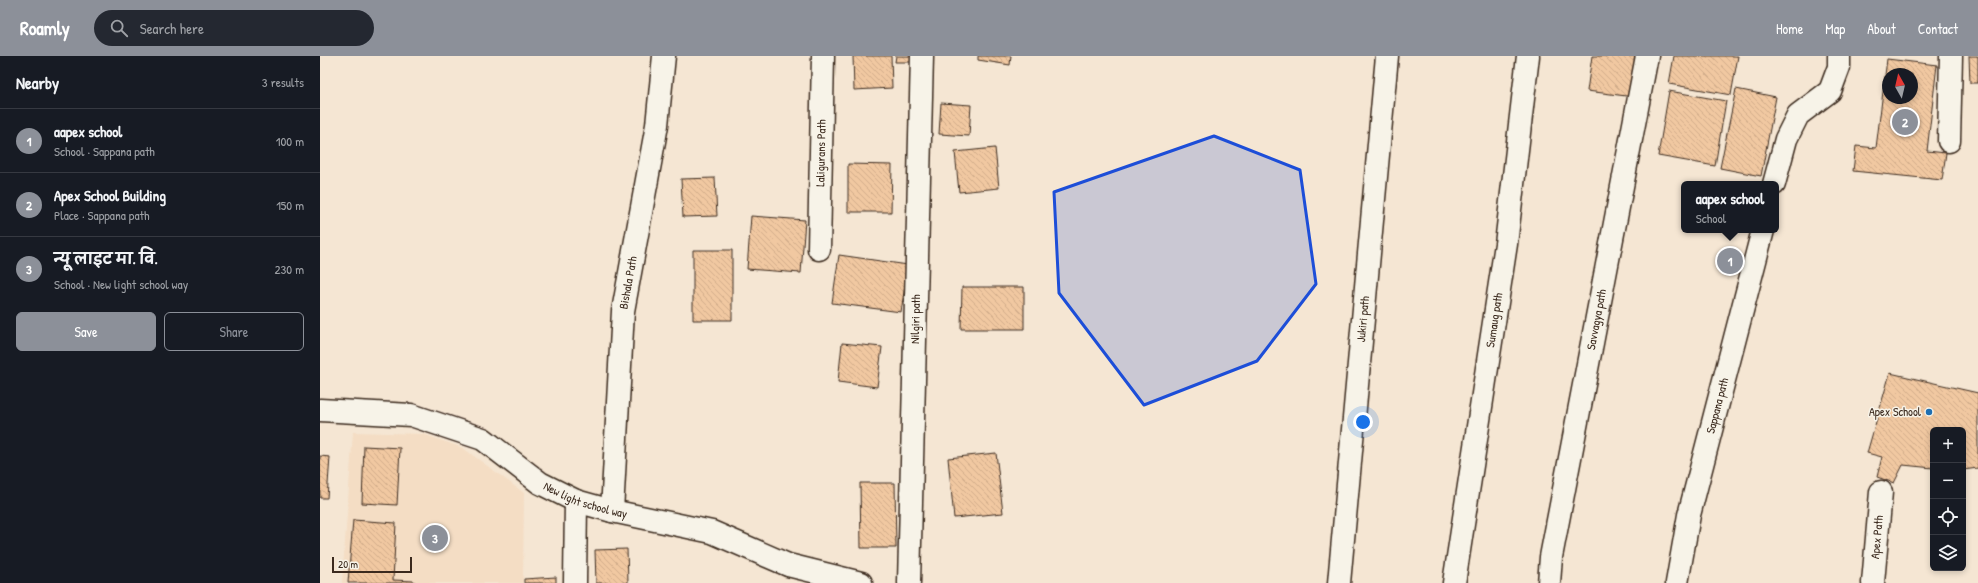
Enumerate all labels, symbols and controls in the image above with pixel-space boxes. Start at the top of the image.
search box [94,10,374,46]
text: Roamly [20,15,70,41]
icon: search [108,17,130,39]
text: Search here [140,18,204,39]
text: Home [1776,19,1803,38]
text: Map [1825,19,1845,38]
text: About [1867,19,1896,38]
text: Contact [1918,19,1958,38]
north arrow [1882,68,1918,104]
text: Nearby [16,71,59,94]
text: 3 results [262,73,304,91]
pin: 2 [1892,107,1918,137]
street label: Laligurans Path [811,119,830,187]
text: aapex school [54,121,122,142]
text: 1 [27,132,31,150]
text: 100 m [276,132,304,150]
text: School · Sappana path [54,142,155,160]
popup [1681,181,1779,233]
text: Apex School Building [54,185,166,206]
text: aapex school [1696,188,1764,209]
text: 2 [26,196,32,214]
text: 150 m [276,196,304,214]
text: Place · Sappana path [54,206,149,224]
text: School [1696,209,1726,227]
pin: 1 [1717,246,1743,276]
text: न्यू लाइट मा. वि. [54,248,158,269]
street label: Bishala Path [614,255,641,311]
text: 3 [26,260,32,278]
text: 230 m [274,260,304,278]
text: School · New light school way [54,275,188,293]
street label: Savvagya path [1582,287,1610,351]
street label: Sumaug path [1481,291,1506,349]
street label: Nilgiri path [906,294,924,344]
street label: Jukiri path [1352,295,1373,343]
button: Save [16,312,156,351]
button: Share [164,312,304,351]
street label: Sappana path [1701,376,1732,435]
place label: Apex School [1869,403,1922,420]
marker: Apex School [1924,407,1934,417]
your location [1353,412,1373,432]
map controls [1930,427,1966,571]
button: + [1930,427,1966,463]
button: − [1930,463,1966,499]
street label: New light school way [541,477,629,522]
button: locate [1930,499,1966,535]
street label: Apex Path [1866,515,1887,560]
pin: 3 [422,523,448,553]
button: layers [1930,535,1966,571]
scale bar [332,555,412,574]
text: 20 m [338,557,358,571]

